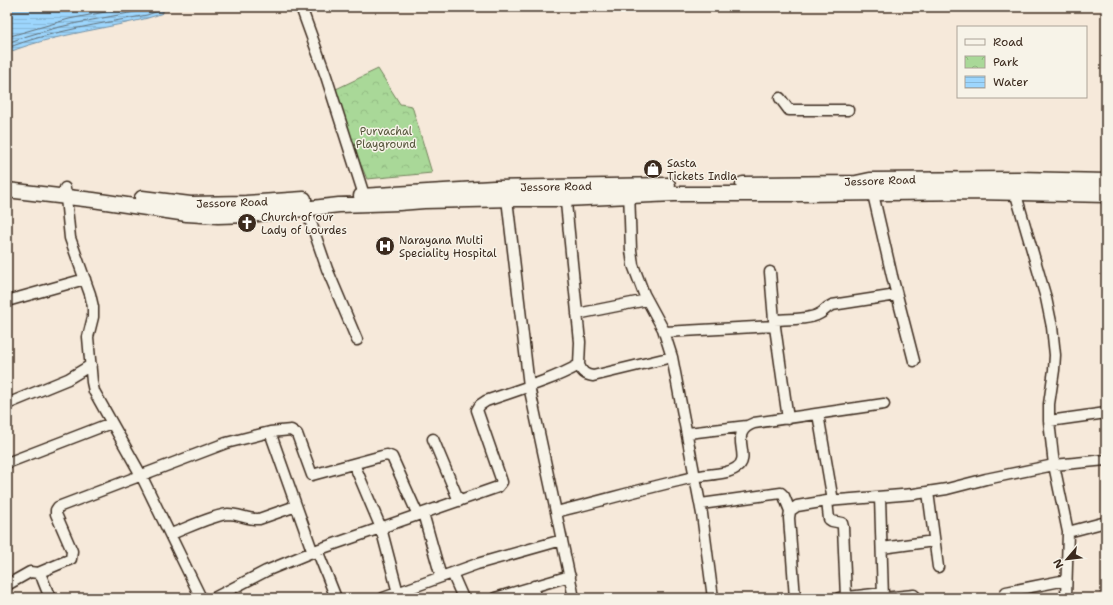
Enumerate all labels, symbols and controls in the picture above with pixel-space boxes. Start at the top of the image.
legend [957,26,1087,98]
text: Road [993,34,1024,50]
text: Park [993,54,1019,70]
text: Water [993,74,1029,90]
park label: Purvachal Playground [356,124,416,152]
place label: Sasta Tickets India [667,156,737,184]
shop icon: Sasta Tickets India [642,158,664,180]
street label: Jessore Road [844,172,916,190]
street label: Jessore Road [520,179,592,195]
street label: Jessore Road [196,194,268,212]
place label: Church of our Lady of Lourdes [261,210,347,238]
church icon: Church of our Lady of Lourdes [236,212,258,234]
place label: Narayana Multi Speciality Hospital [399,233,497,261]
hospital icon: Narayana Multi Speciality Hospital [374,235,396,257]
north arrow [1047,539,1087,579]
text: N [1050,556,1067,571]

